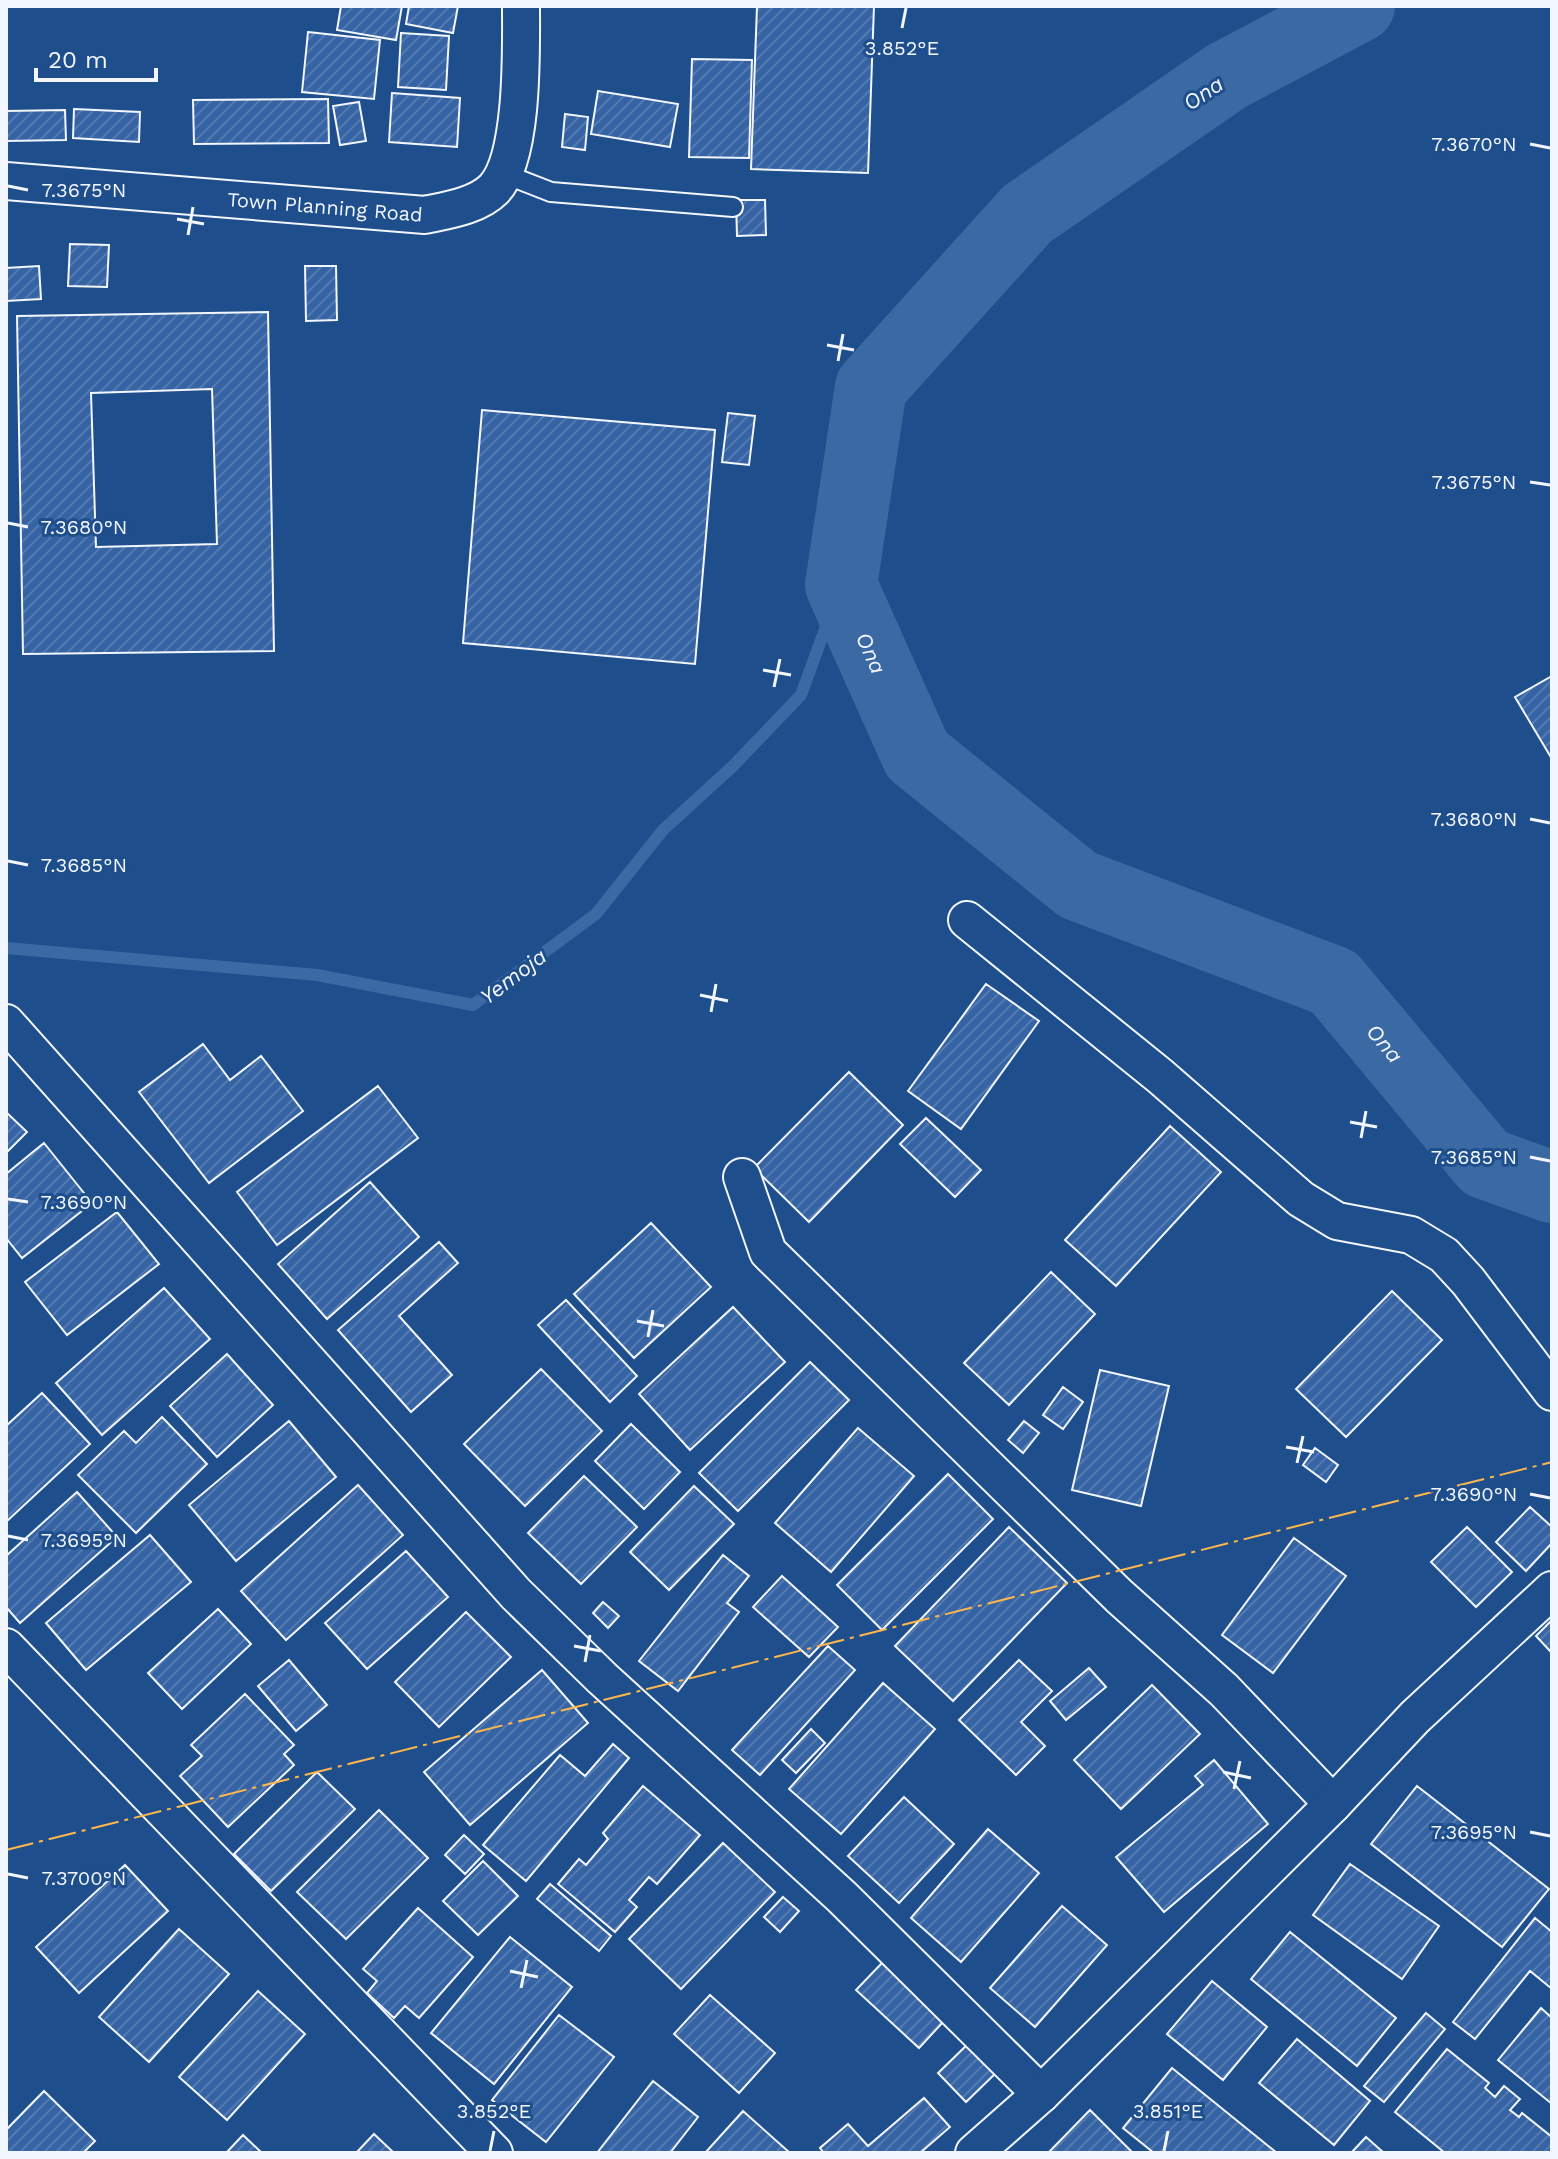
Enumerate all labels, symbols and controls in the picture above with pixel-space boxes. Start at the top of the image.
scale bar [36,32,156,82]
text: 3.852°E [865,36,939,60]
text: 20 m [48,46,108,74]
water label: Ona [1179,71,1228,116]
text: 7.3670°N [1431,132,1517,156]
text: 7.3675°N [42,178,126,202]
street label: Town Planning Road [226,187,424,227]
text: 7.3675°N [1432,470,1516,494]
text: 7.3680°N [40,515,128,539]
water label: Ona [851,628,891,678]
text: 7.3680°N [1430,807,1518,831]
text: 7.3685°N [41,853,127,877]
water label: Yemoja [475,943,551,1009]
water label: Ona [1361,1019,1408,1068]
text: 7.3685°N [1431,1145,1517,1169]
text: 7.3690°N [40,1190,128,1214]
text: 7.3690°N [1430,1482,1518,1506]
text: 7.3695°N [41,1528,127,1552]
text: 7.3695°N [1431,1820,1517,1844]
text: 7.3700°N [41,1866,127,1890]
text: 3.852°E [457,2099,531,2123]
text: 3.851°E [1133,2099,1203,2123]

